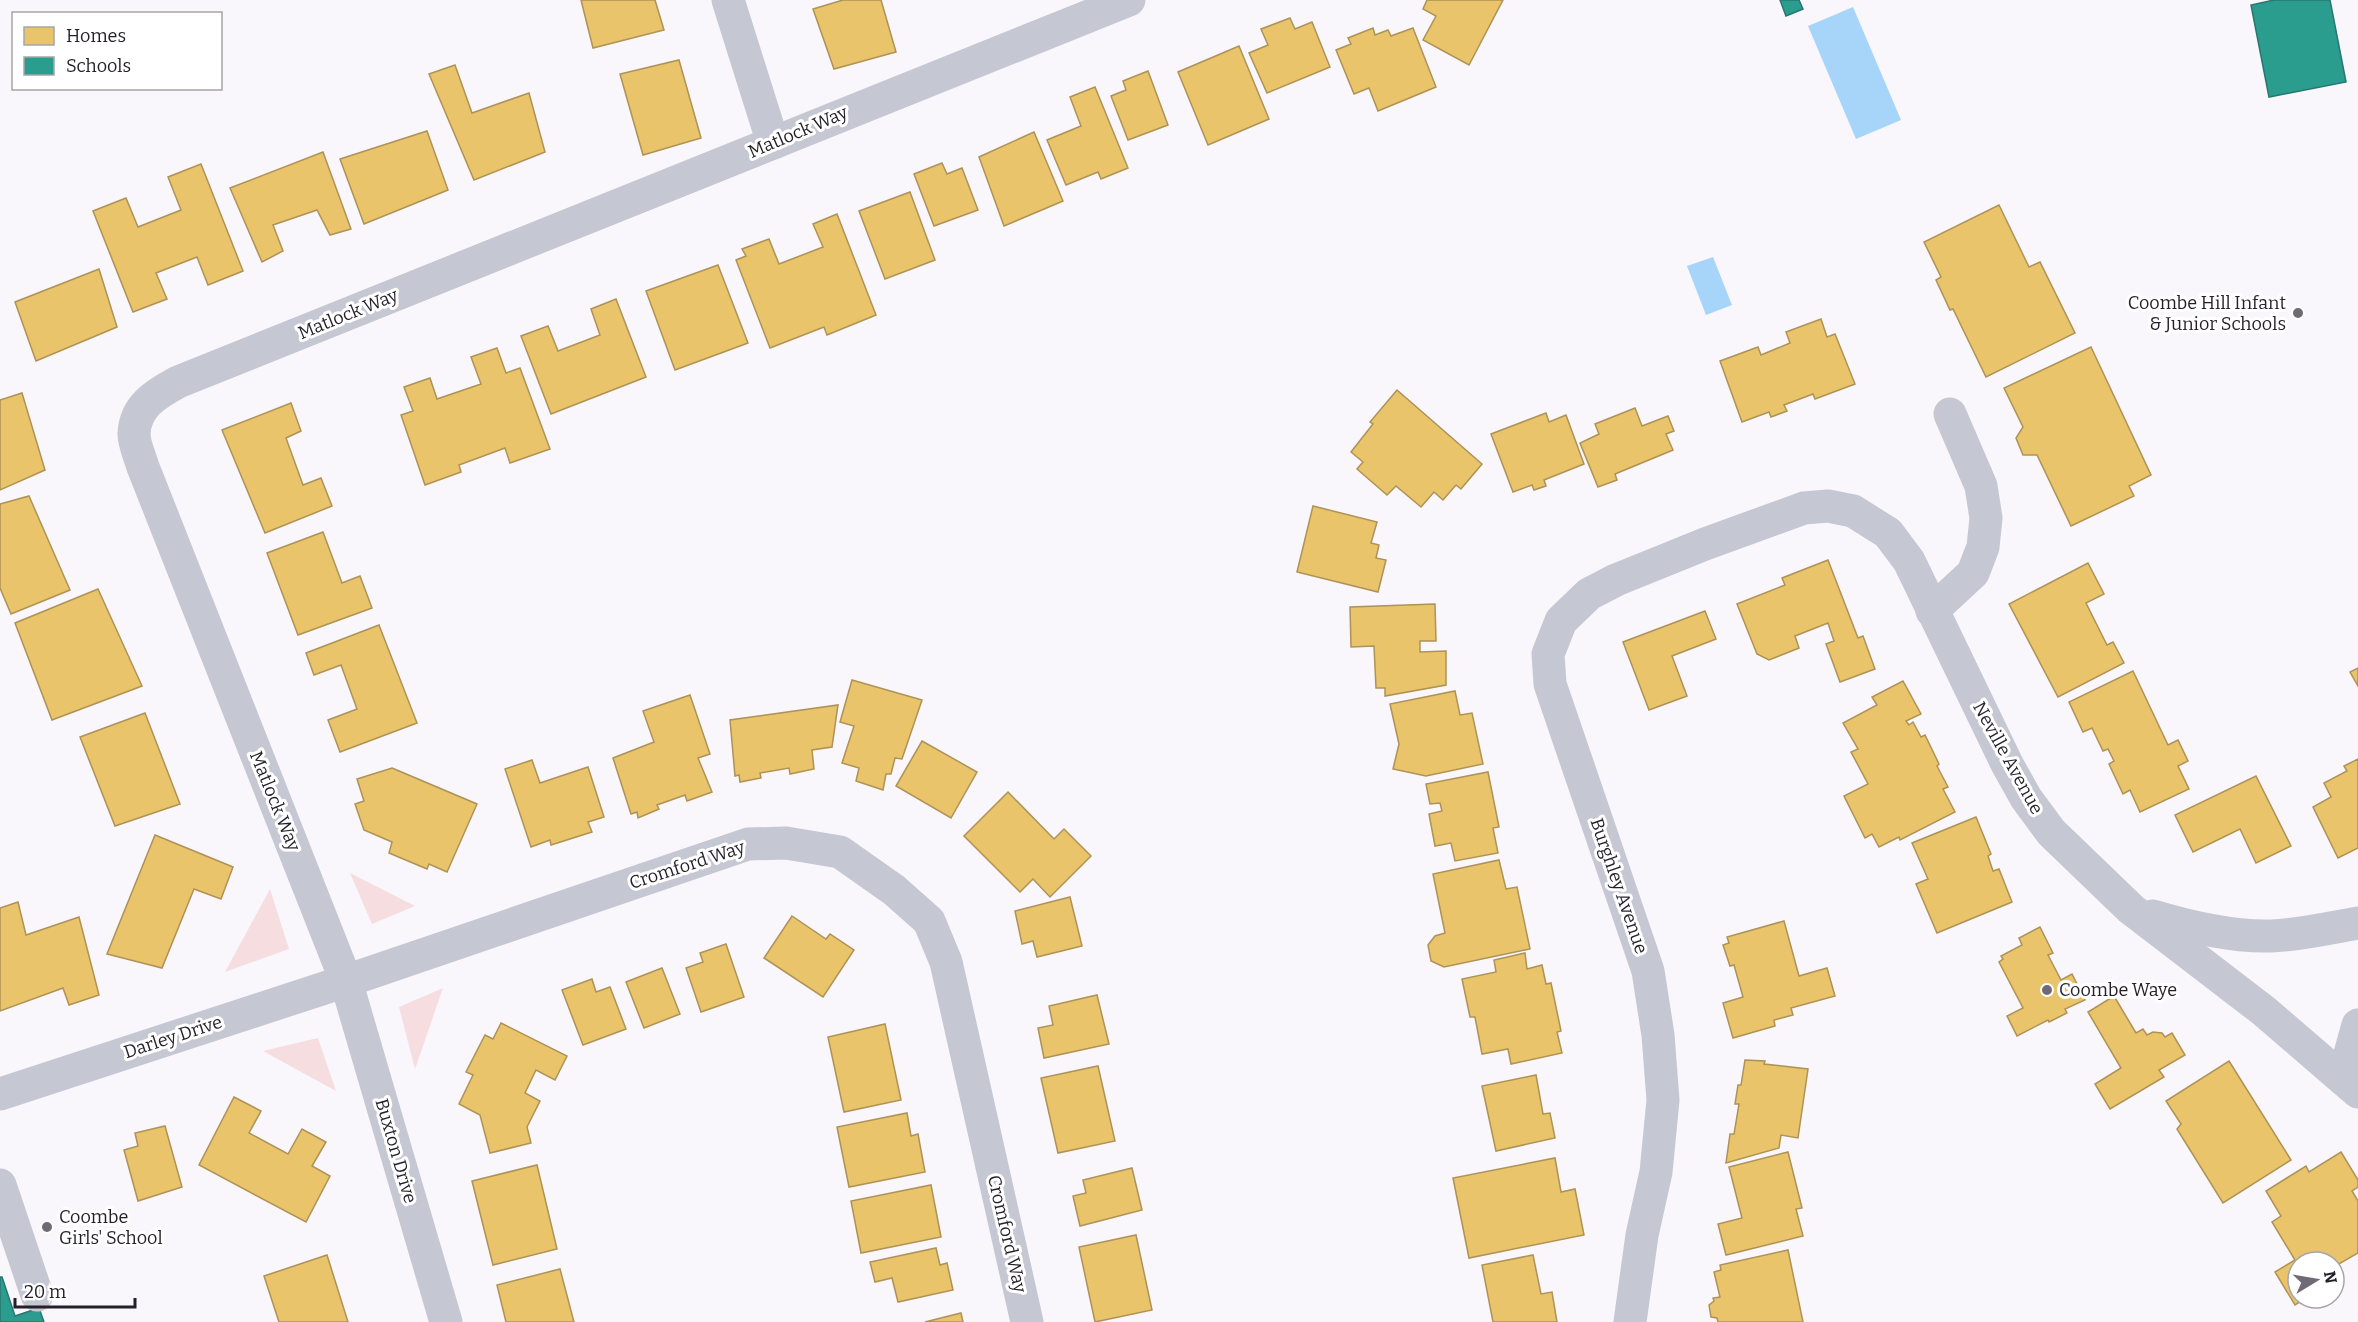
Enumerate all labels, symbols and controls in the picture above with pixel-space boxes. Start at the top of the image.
legend [12,12,222,90]
text: Homes [66,25,126,47]
text: Schools [66,55,131,77]
street label: Matlock Way [745,101,851,163]
street label: Matlock Way [295,284,402,344]
place label: Coombe Hill Infant & Junior Schools [2128,292,2286,335]
marker: Coombe Hill Infant & Junior Schools [2291,306,2305,320]
street label: Neville Avenue [1968,698,2048,818]
street label: Matlock Way [245,748,305,855]
street label: Burghley Avenue [1585,815,1653,957]
street label: Cromford Way [626,836,748,894]
place label: Coombe Waye [2059,979,2177,1001]
marker: Coombe Waye [2040,983,2054,997]
street label: Darley Drive [121,1011,225,1063]
street label: Buxton Drive [371,1096,421,1206]
street label: Cromford Way [983,1173,1031,1295]
place label: Coombe Girls' School [59,1206,163,1249]
marker: Coombe Girls' School [40,1220,54,1234]
north arrow [2286,1250,2346,1310]
text: N [2320,1269,2341,1285]
scale bar [15,1271,135,1309]
text: 20 m [24,1281,66,1303]

